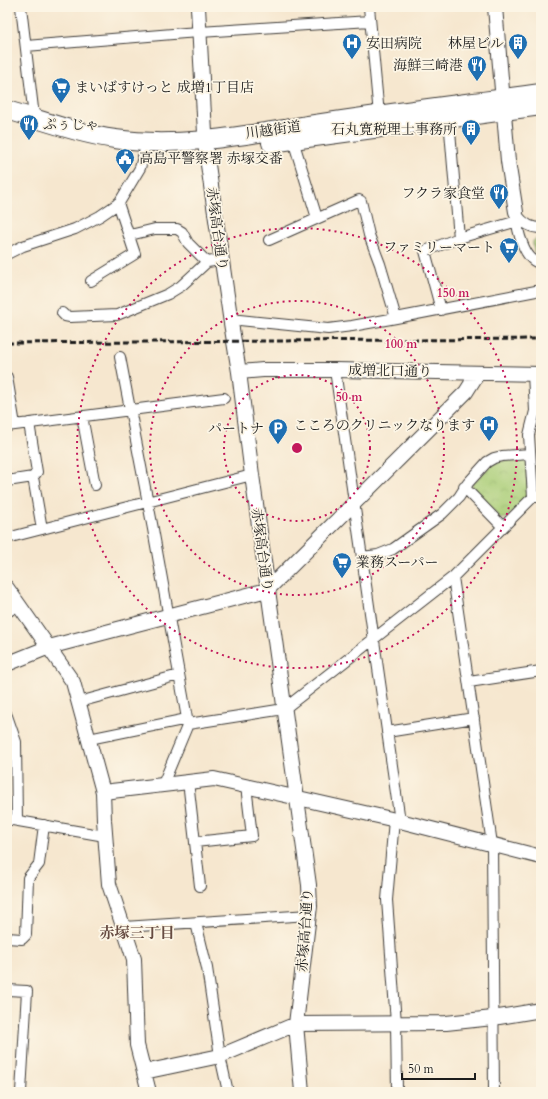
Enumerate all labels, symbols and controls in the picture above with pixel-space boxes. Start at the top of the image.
hospital icon: 安田病院 [341,32,363,60]
building icon: 林屋ビル [507,32,529,60]
place label: 安田病院 [366,34,422,53]
place label: 林屋ビル [448,34,504,53]
restaurant icon: 海鮮三崎港 [466,54,488,82]
place label: 海鮮三崎港 [393,56,463,75]
supermarket icon: まいばすけっと 成増1丁目店 [50,76,72,104]
place label: まいばすけっと 成増1丁目店 [75,78,254,97]
restaurant icon: ぷぅじゃ [18,113,40,141]
place label: ぷぅじゃ [43,115,99,134]
street label: 川越街道 [244,117,302,143]
building icon: 石丸寛税理士事務所 [460,118,482,146]
place label: 石丸寛税理士事務所 [331,120,457,139]
public building icon: 高島平警察署 赤塚交番 [114,147,136,175]
place label: 高島平警察署 赤塚交番 [139,149,283,168]
restaurant icon: フクラ家食堂 [488,182,510,210]
place label: フクラ家食堂 [401,184,485,203]
street label: 赤塚高台通り [202,186,232,272]
supermarket icon: ファミリーマート [498,236,520,264]
place label: ファミリーマート [383,238,495,257]
text: 150 m [437,285,470,301]
text: 100 m [385,336,418,352]
street label: 成増北口通り [348,361,432,381]
text: 50 m [336,389,363,405]
hospital icon: こころのクリニックなります [478,414,500,442]
place label: こころのクリニックなります [294,416,475,435]
parking icon: パートナ [267,417,289,445]
place label: パートナ [208,419,264,438]
centre of rings [290,441,304,455]
street label: 赤塚高台通り [247,507,277,593]
supermarket icon: 業務スーパー [331,551,353,579]
place label: 業務スーパー [356,553,439,572]
street label: 赤塚高台通り [293,887,317,973]
district label: 赤塚三丁目 [99,923,175,943]
scale bar [402,1055,475,1081]
text: 50 m [408,1061,435,1077]

